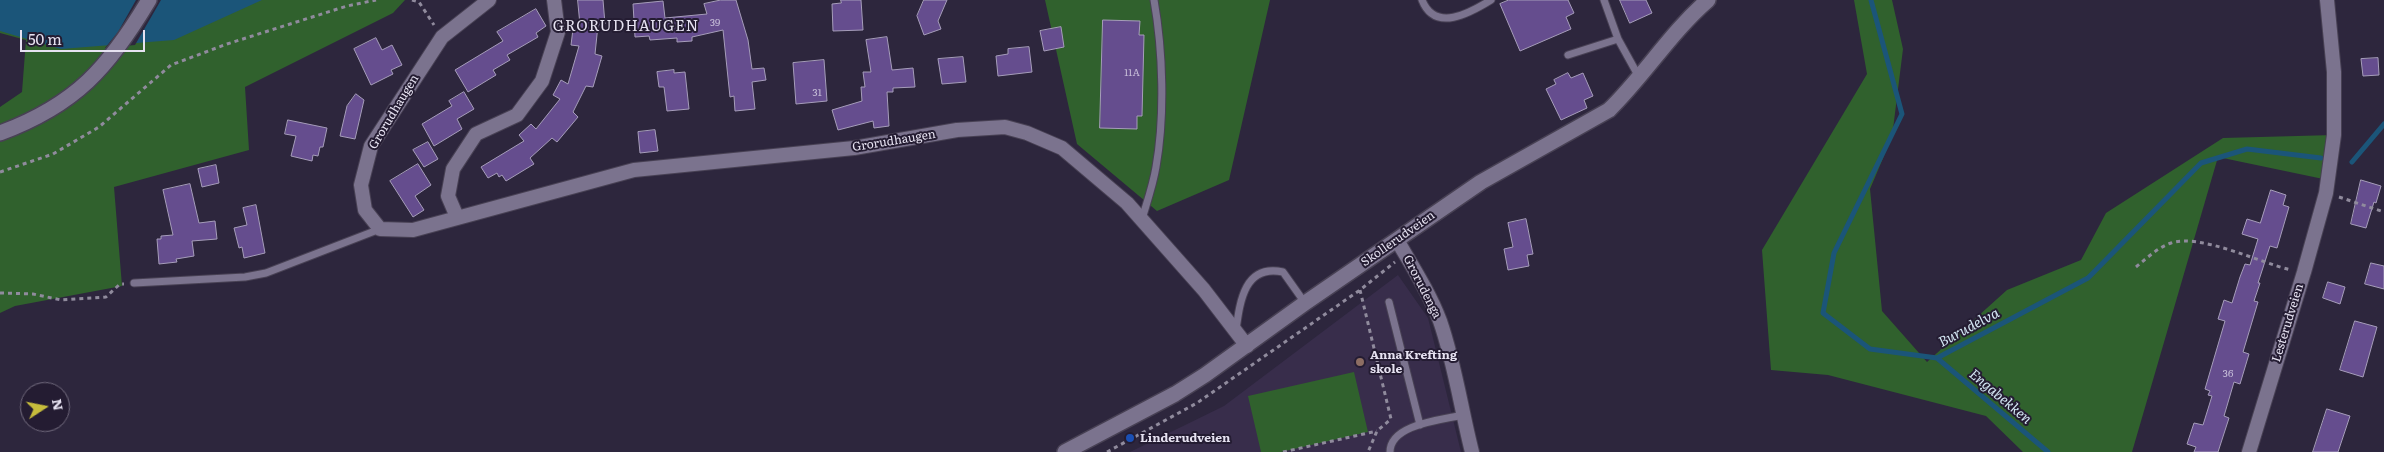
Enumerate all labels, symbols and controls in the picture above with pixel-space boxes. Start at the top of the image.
house number: 39 [710,17,720,29]
district label: GRORUDHAUGEN [551,18,701,36]
scale bar [22,20,148,52]
text: 50 m [28,27,62,50]
house number: 11A [1124,67,1140,79]
street label: Grorudhaugen [366,72,422,152]
house number: 31 [812,87,822,99]
street label: Grorudhaugen [851,127,937,155]
street label: Skollerudveien [1358,208,1438,270]
street label: Grorudenga [1400,253,1444,321]
street label: Lesterudveien [2269,282,2307,364]
water label: Burudelva [1936,305,2002,351]
place label: Anna Krefting skole [1370,348,1457,376]
marker: Anna Krefting skole [1354,356,1366,368]
water label: Engabekken [1965,366,2035,428]
house number: 36 [2223,368,2233,380]
north arrow [20,382,70,432]
text: N [48,397,70,412]
place label: Linderudveien [1140,431,1230,445]
marker: Linderudveien [1124,432,1136,444]

